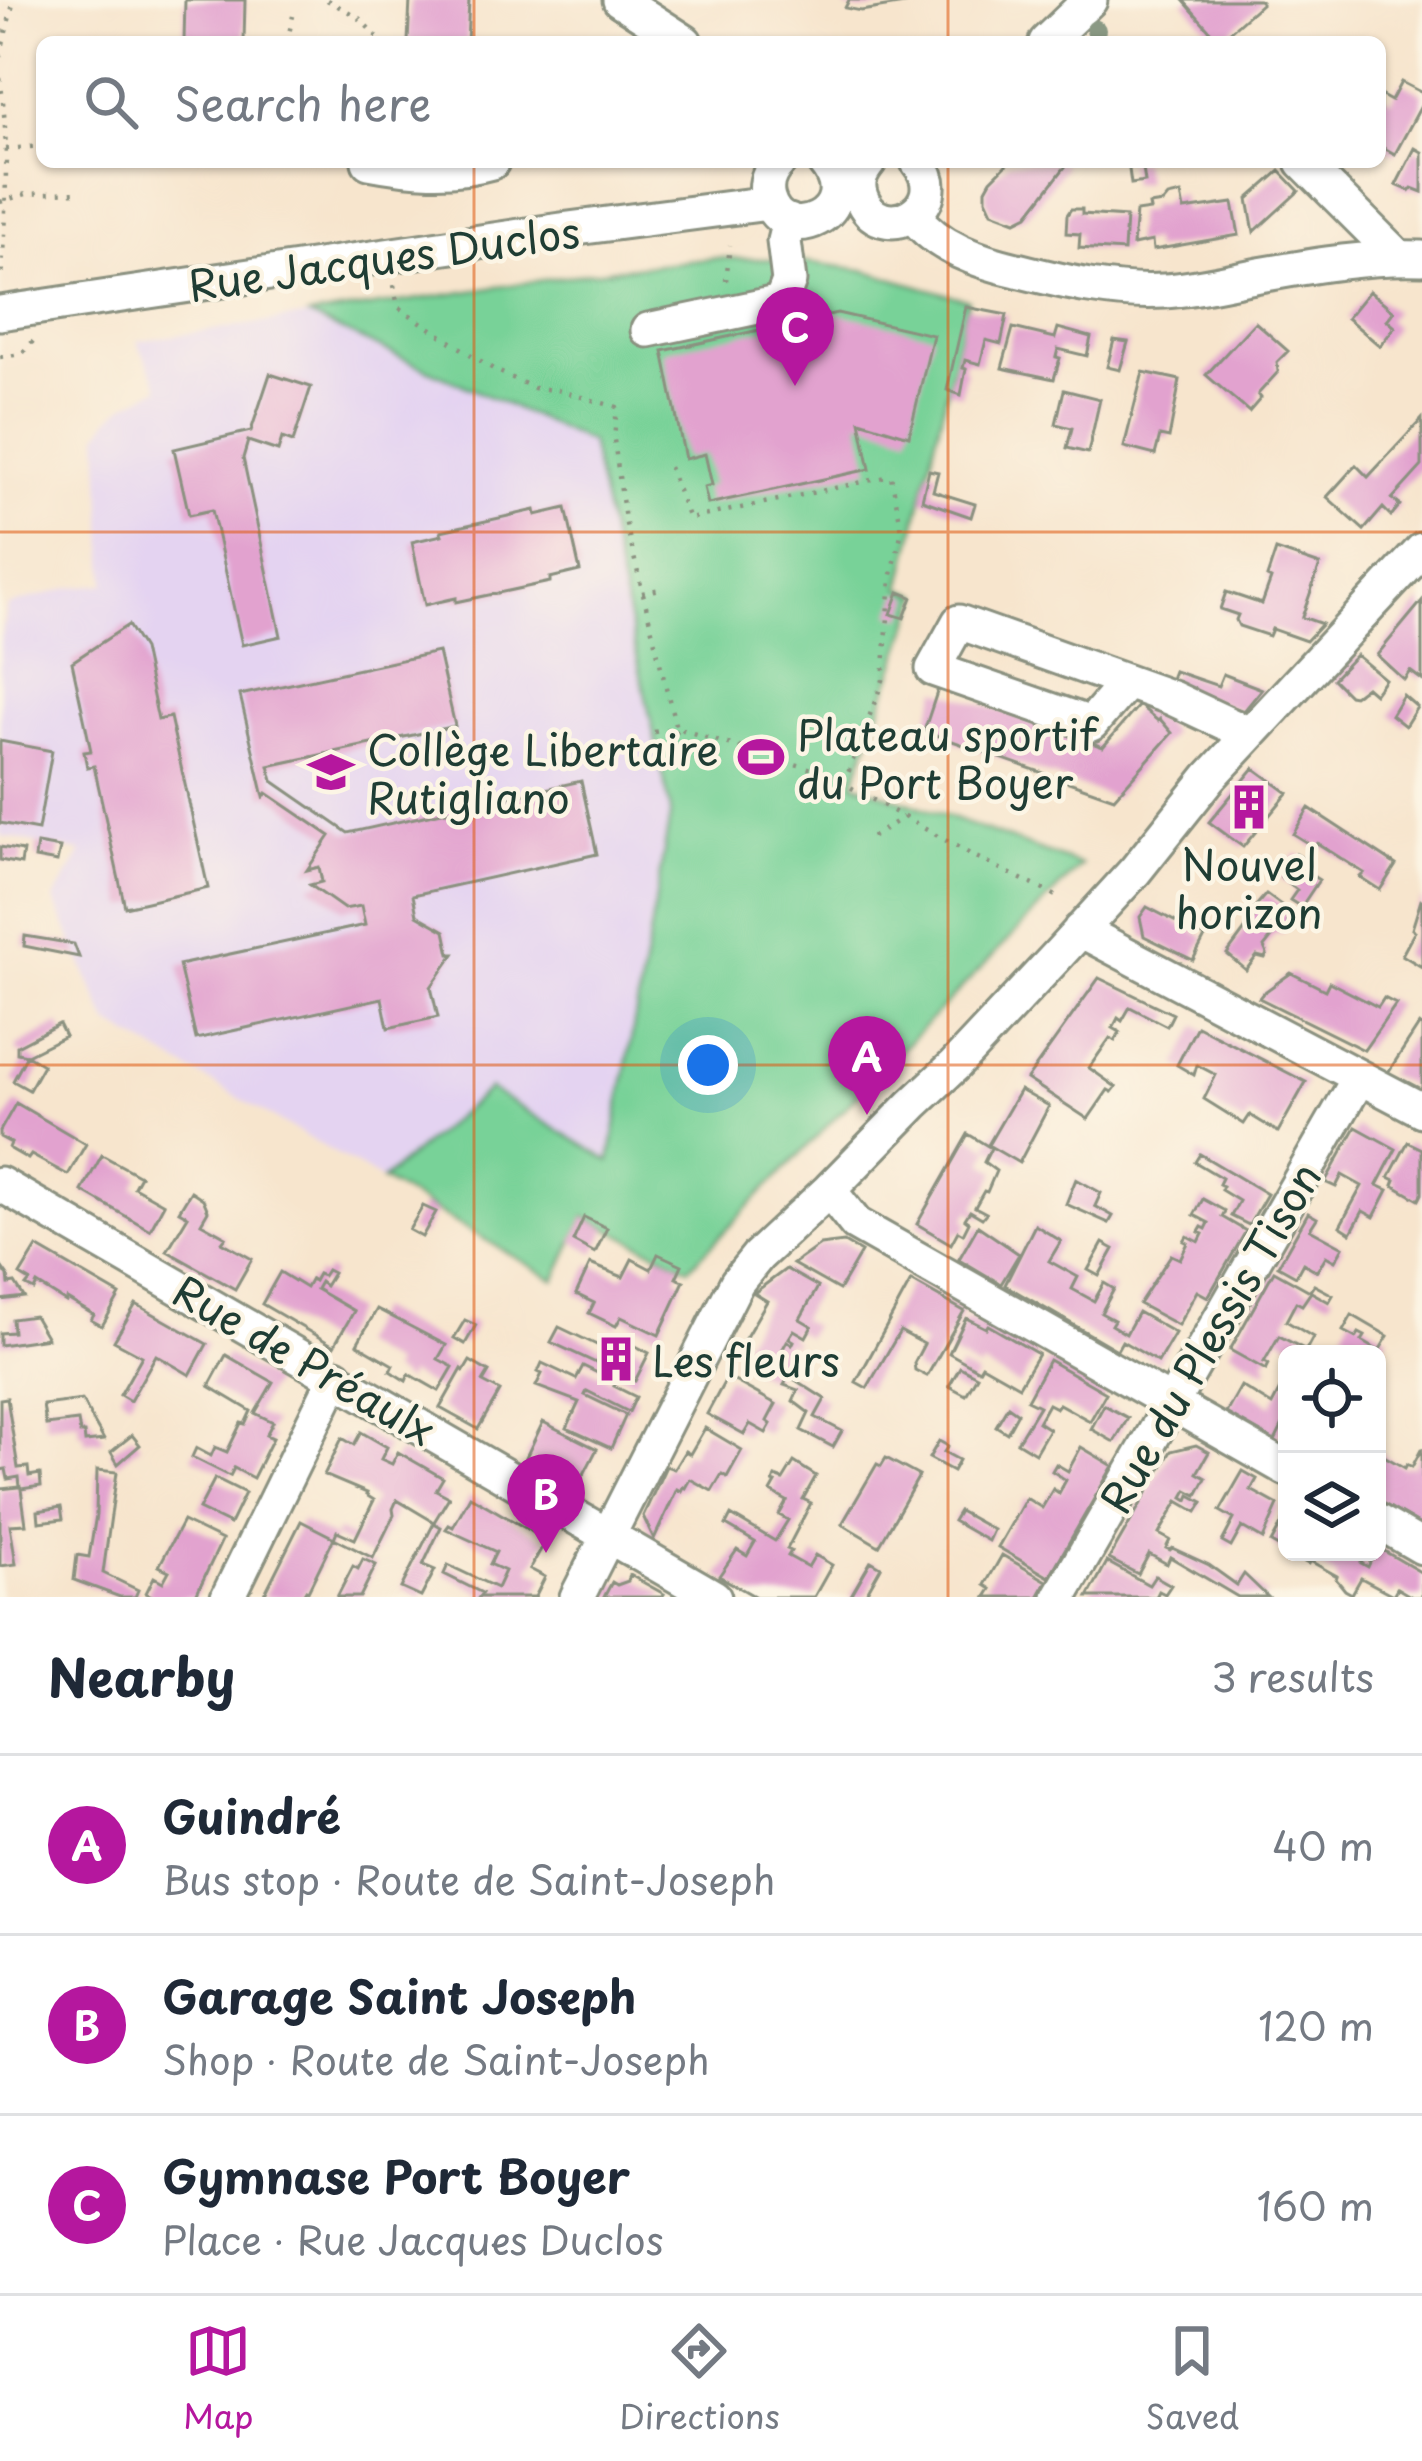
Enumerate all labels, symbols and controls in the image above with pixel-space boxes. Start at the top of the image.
search box [36,36,1386,168]
text: Search here [174,68,431,136]
icon: search [78,69,144,135]
street label: Rue Jacques Duclos [184,198,584,316]
pin: C [756,287,834,386]
place label: Plateau sportif du Port Boyer [797,702,1099,813]
place label: Collège Libertaire Rutigliano [367,717,719,828]
sports icon: Plateau sportif du Port Boyer [736,732,786,782]
school or university icon: Collège Libertaire Rutigliano [306,747,356,797]
building icon: Nouvel horizon [1224,782,1274,832]
place label: Nouvel horizon [1176,832,1322,943]
pin: A [828,1016,906,1115]
your location [678,1035,738,1095]
street label: Rue du Plessis Tison [1083,1150,1335,1524]
street label: Rue de Préaulx [162,1258,448,1460]
place label: Les fleurs [652,1328,840,1391]
building icon: Les fleurs [591,1334,641,1384]
map controls [1278,1345,1386,1561]
button: locate [1278,1345,1386,1453]
button: layers [1278,1453,1386,1561]
pin: B [507,1454,585,1553]
text: Nearby [48,1637,235,1714]
text: 3 results [1211,1646,1374,1705]
text: Guindré [162,1781,341,1849]
text: A [72,1815,102,1874]
text: 40 m [1272,1815,1374,1874]
text: Bus stop · Route de Saint-Joseph [162,1849,775,1908]
text: Garage Saint Joseph [162,1961,636,2029]
text: B [74,1995,100,2054]
text: 120 m [1258,1995,1374,2054]
text: Shop · Route de Saint-Joseph [162,2029,710,2088]
text: Gymnase Port Boyer [162,2141,630,2209]
text: C [72,2175,102,2234]
text: 160 m [1257,2175,1374,2234]
text: Place · Rue Jacques Duclos [162,2209,664,2268]
tab: Map [183,2318,253,2440]
tab: Directions [619,2318,780,2440]
tab: Saved [1145,2318,1239,2440]

